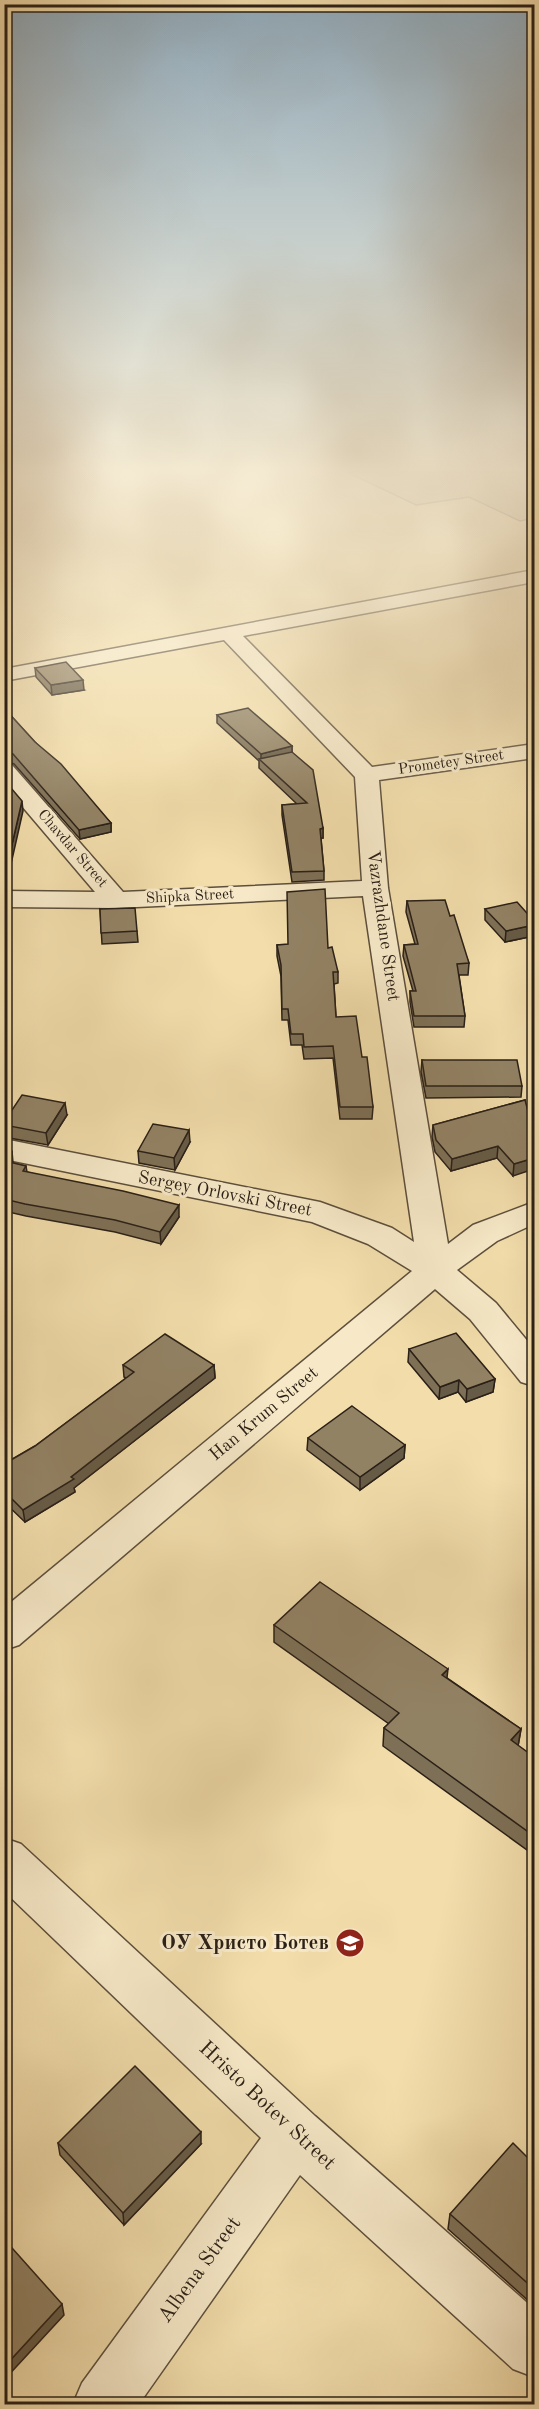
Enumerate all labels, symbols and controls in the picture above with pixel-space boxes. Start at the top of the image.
street label: Prometey Street [397,748,505,778]
street label: Chavdar Street [34,807,110,891]
street label: Vazrazhdane Street [363,849,403,1003]
street label: Shipka Street [145,887,235,907]
street label: Sergey Orlovski Street [137,1168,313,1220]
street label: Han Krum Street [206,1364,322,1464]
school or university icon: ОУ Христо Ботев [334,1927,366,1959]
place label: ОУ Христо Ботев [161,1933,329,1954]
street label: Hristo Botev Street [195,2038,339,2174]
street label: Albena Street [155,2213,245,2327]

